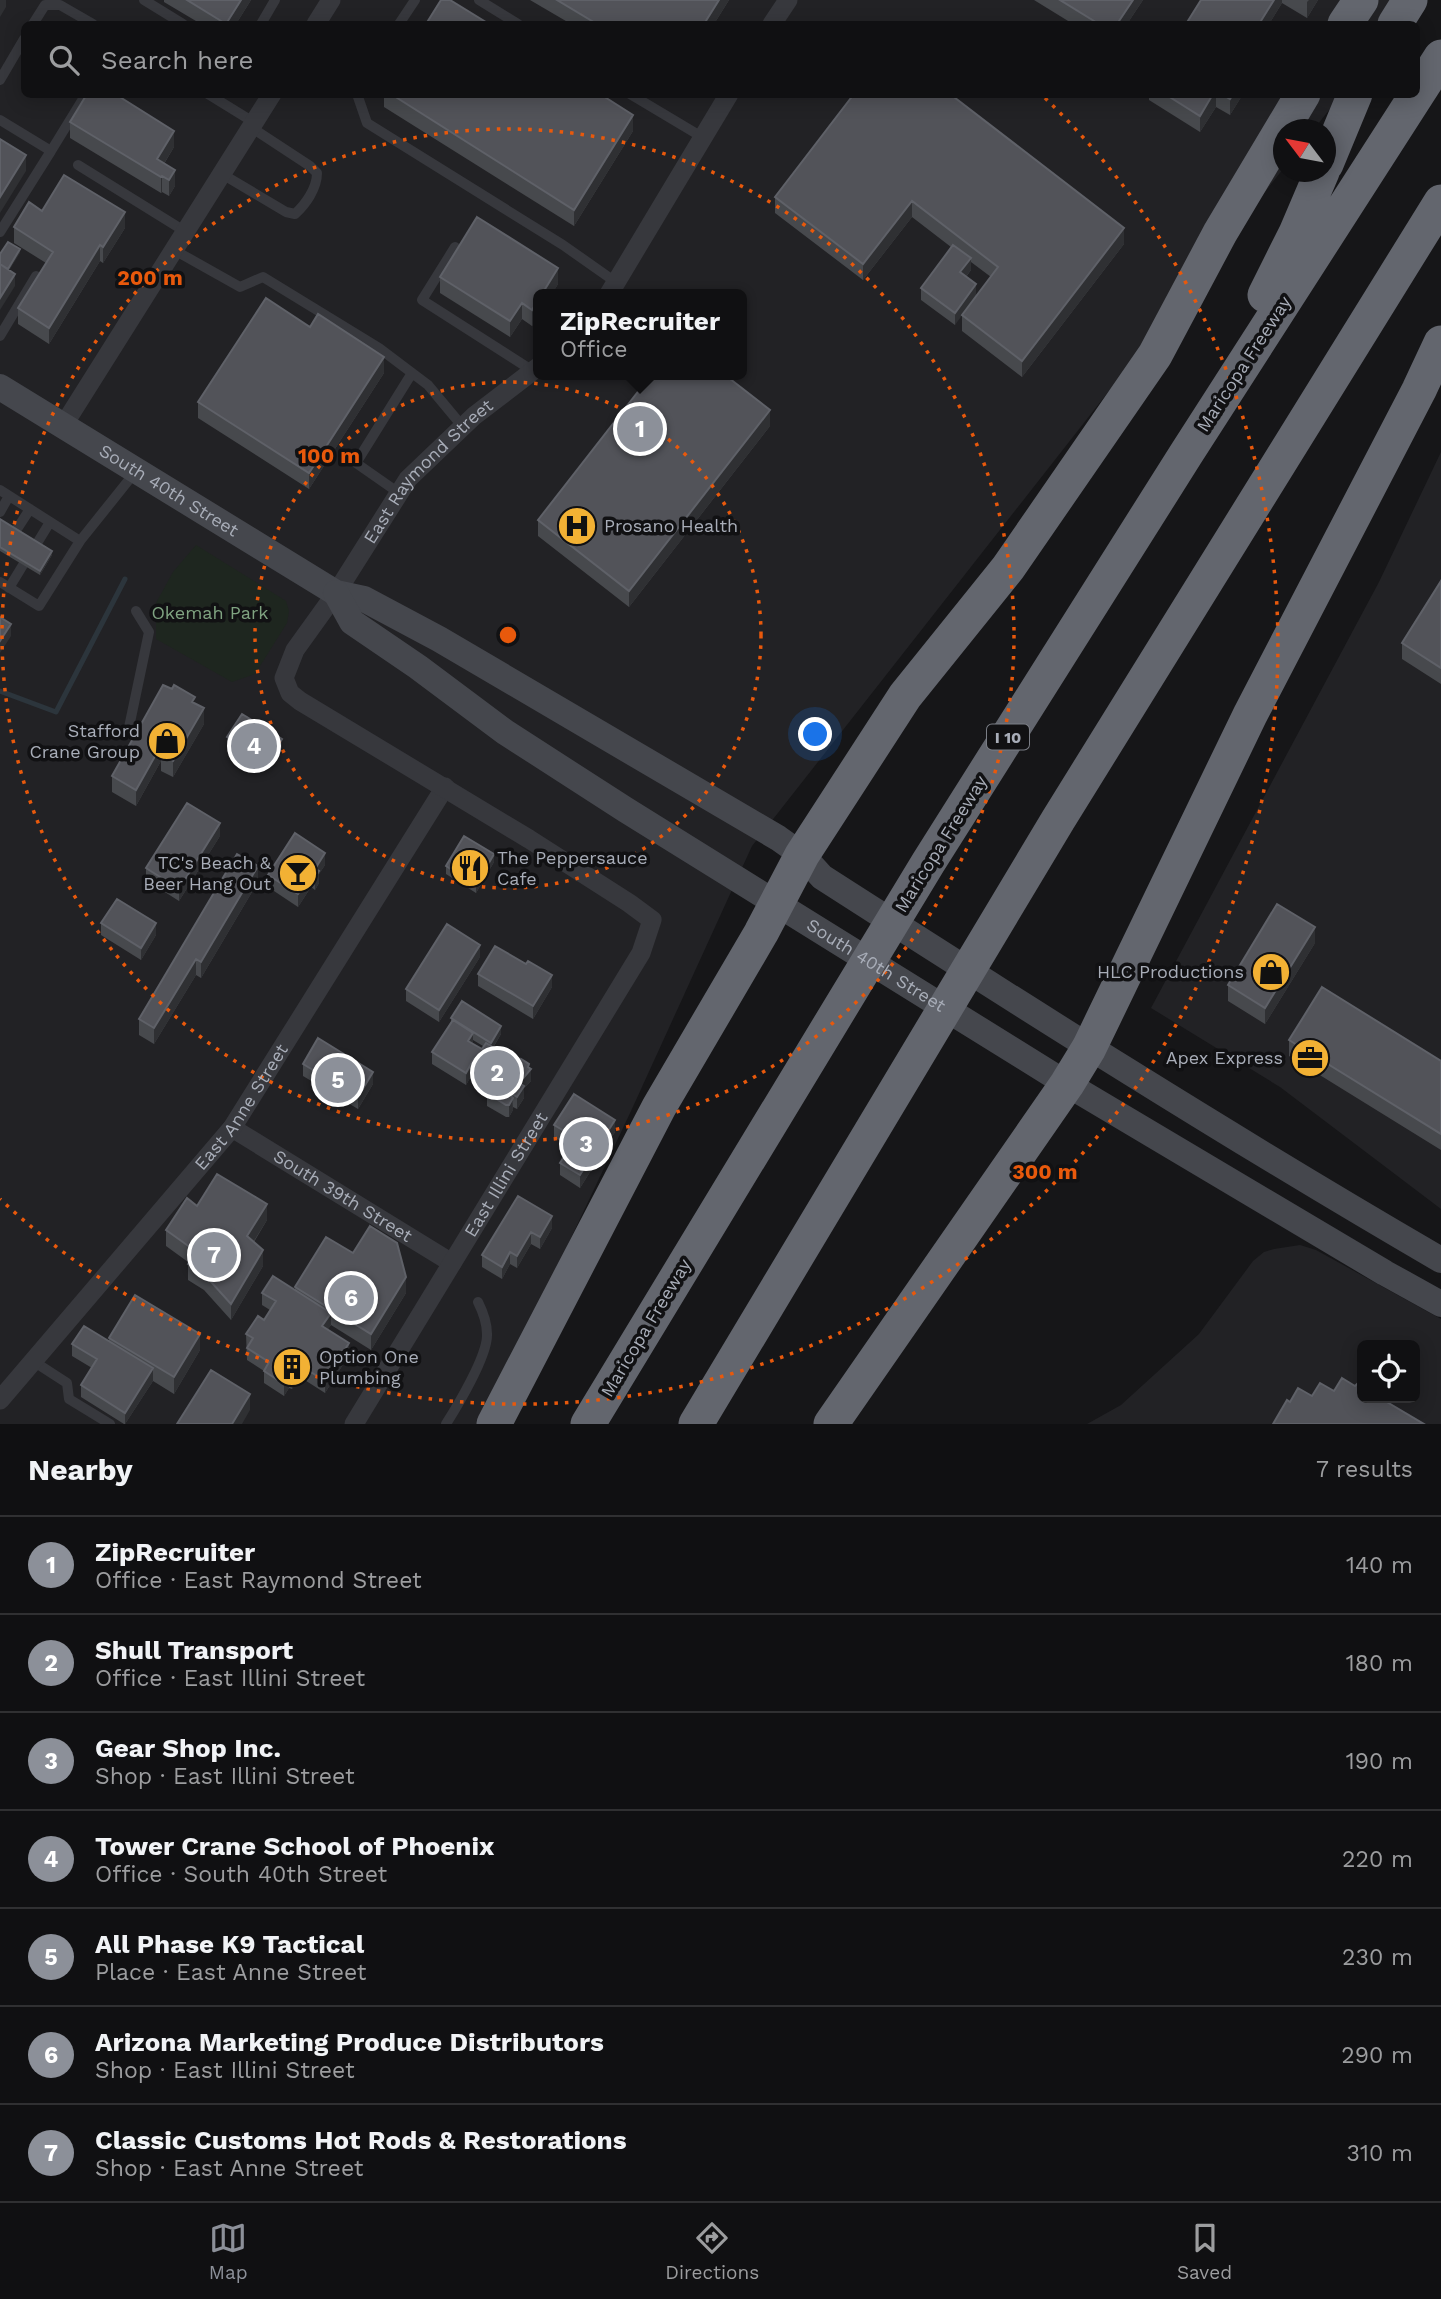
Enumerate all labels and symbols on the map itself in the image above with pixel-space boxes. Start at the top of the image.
north arrow [1273,119,1336,182]
text: 200 m [117,265,183,290]
street label: Maricopa Freeway [1192,291,1296,435]
street label: East Raymond Street [359,394,497,547]
pin: 1 [617,403,663,455]
street label: South 40th Street [96,439,243,541]
text: 100 m [298,443,360,468]
hospital icon: Prosano Health [556,505,598,547]
place label: Prosano Health [604,515,738,536]
park label: Okemah Park [152,602,268,623]
centre of rings [496,623,520,647]
your location [798,717,832,751]
place label: Stafford Crane Group [29,720,140,762]
shop icon: Stafford Crane Group [146,720,188,762]
pin: 4 [231,720,277,772]
road number: I 10 [987,724,1029,750]
street label: Maricopa Freeway [890,771,992,916]
restaurant icon: The Peppersauce Cafe [449,847,491,889]
place label: The Peppersauce Cafe [497,847,648,889]
place label: TC's Beach & Beer Hang Out [143,852,272,894]
bar icon: TC's Beach & Beer Hang Out [277,852,319,894]
street label: South 40th Street [803,914,950,1016]
shop icon: HLC Productions [1250,951,1292,993]
place label: HLC Productions [1097,961,1244,982]
office icon: Apex Express [1289,1037,1331,1079]
street label: East Anne Street [190,1039,292,1174]
pin: 2 [474,1047,520,1099]
place label: Apex Express [1166,1047,1283,1068]
pin: 5 [315,1054,361,1106]
street label: East Illini Street [460,1108,552,1241]
pin: 3 [563,1118,609,1170]
street label: South 39th Street [270,1145,417,1246]
text: 300 m [1012,1159,1078,1184]
pin: 7 [191,1229,237,1281]
street label: Maricopa Freeway [596,1254,695,1401]
pin: 6 [328,1272,374,1324]
building icon: Option One Plumbing [271,1346,313,1388]
place label: Option One Plumbing [319,1346,419,1388]

